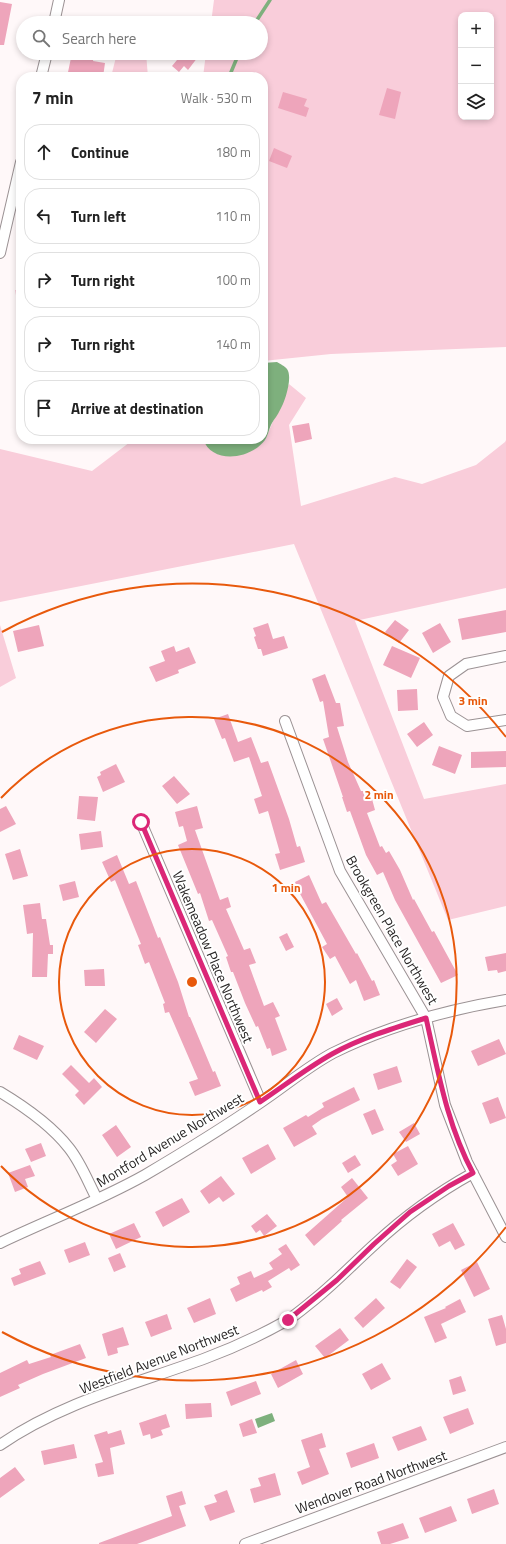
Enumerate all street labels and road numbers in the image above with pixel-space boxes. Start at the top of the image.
street label: Brookgreen Place Northwest [341,851,444,1008]
street label: Wakemeadow Place Northwest [168,868,259,1046]
street label: Montford Avenue Northwest [92,1087,247,1192]
street label: Westfield Avenue Northwest [76,1318,242,1399]
street label: Wendover Road Northwest [292,1444,449,1519]

